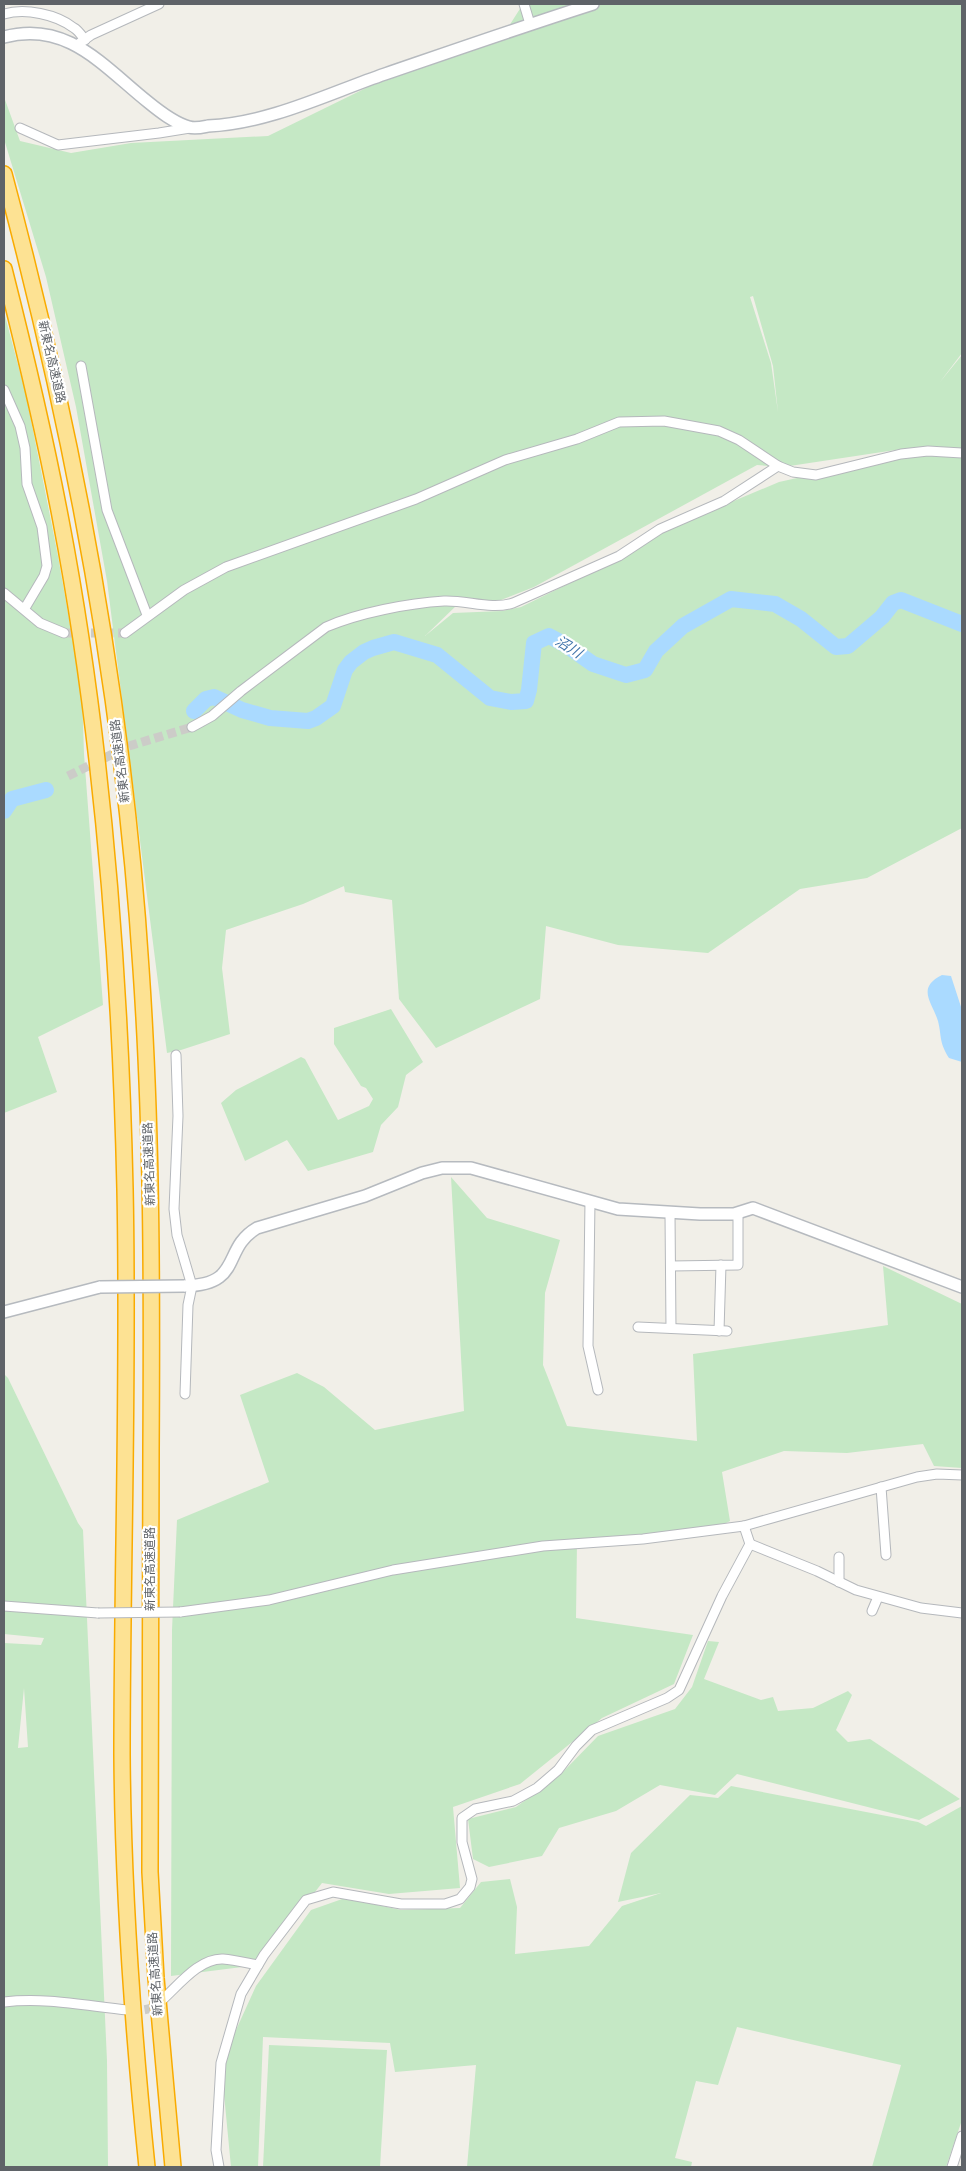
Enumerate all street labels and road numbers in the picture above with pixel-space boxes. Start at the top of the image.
street label: 新東名高速道路 [34,319,68,405]
street label: 新東名高速道路 [108,718,134,804]
street label: 新東名高速道路 [141,1122,159,1206]
street label: 新東名高速道路 [143,1527,159,1611]
street label: 新東名高速道路 [145,1932,167,2016]

